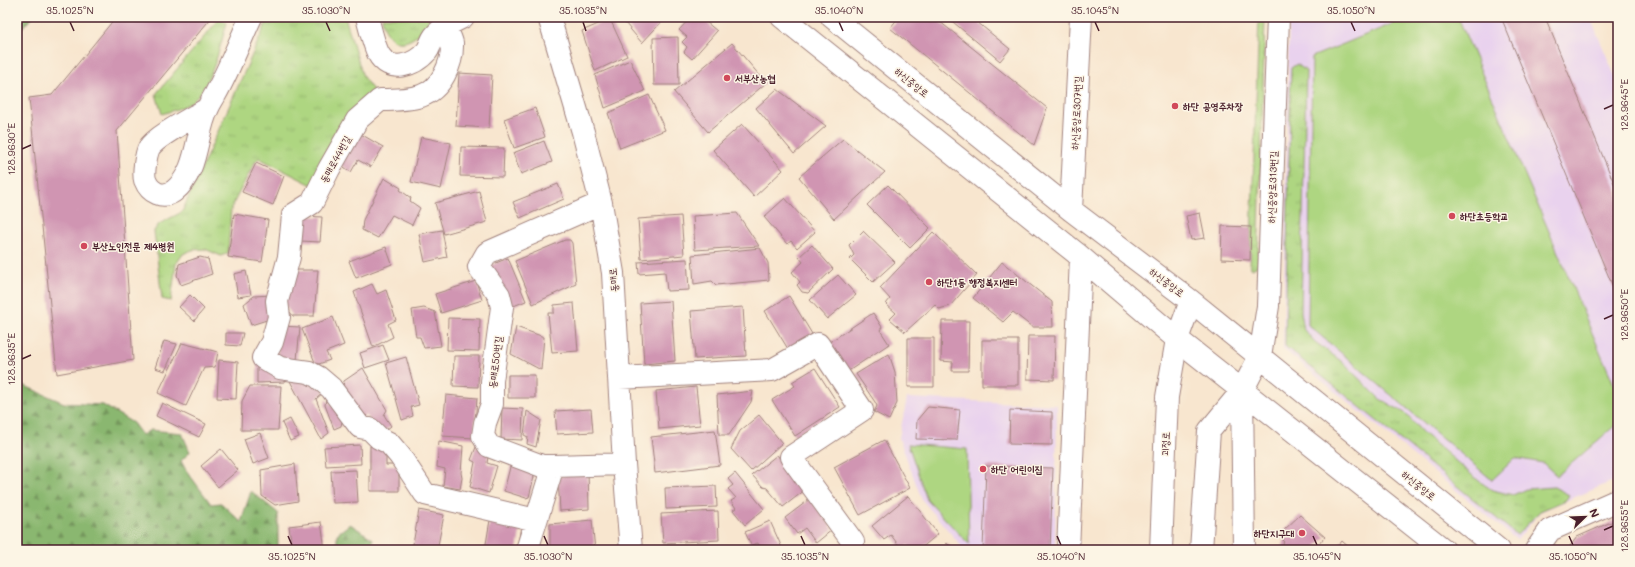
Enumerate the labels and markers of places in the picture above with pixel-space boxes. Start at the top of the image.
place label: 서부산농협 [735,71,775,85]
marker: 서부산농협 [722,73,732,83]
place label: 하단 공영주차장 [1182,99,1243,113]
marker: 하단 공영주차장 [1170,101,1180,111]
place label: 하단초등학교 [1459,209,1508,223]
marker: 하단초등학교 [1447,211,1457,221]
place label: 부산노인전문 제4병원 [92,239,174,253]
marker: 부산노인전문 제4병원 [79,241,89,251]
place label: 하단1동 행정복지센터 [936,275,1017,289]
marker: 하단1동 행정복지센터 [924,277,934,287]
place label: 하단 어린이집 [990,462,1043,476]
marker: 하단 어린이집 [978,464,988,474]
place label: 하단지구대 [1253,526,1294,540]
marker: 하단지구대 [1297,528,1307,538]

